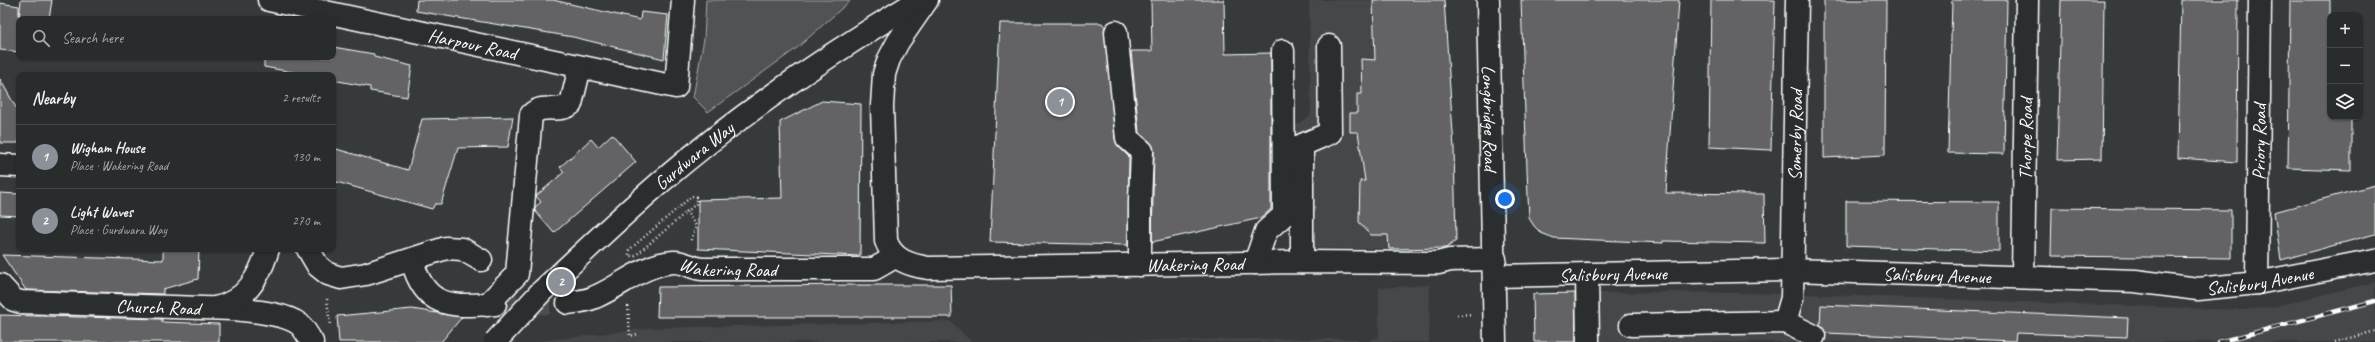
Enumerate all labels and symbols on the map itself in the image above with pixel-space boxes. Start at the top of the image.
street label: Harpour Road [426,23,522,66]
street label: Longbridge Road [1476,65,1503,175]
street label: Somerby Road [1783,86,1809,181]
pin: 1 [1047,87,1073,117]
street label: Thorpe Road [2013,94,2039,180]
street label: Priory Road [2247,100,2272,180]
street label: Gurdwara Way [649,116,740,195]
your location [1495,189,1515,209]
street label: Wakering Road [676,252,780,282]
street label: Wakering Road [1146,252,1247,277]
street label: Salisbury Avenue [1559,261,1669,288]
street label: Salisbury Avenue [2205,261,2317,301]
street label: Salisbury Avenue [1883,262,1993,289]
pin: 2 [548,267,574,297]
street label: Church Road [116,294,204,321]

